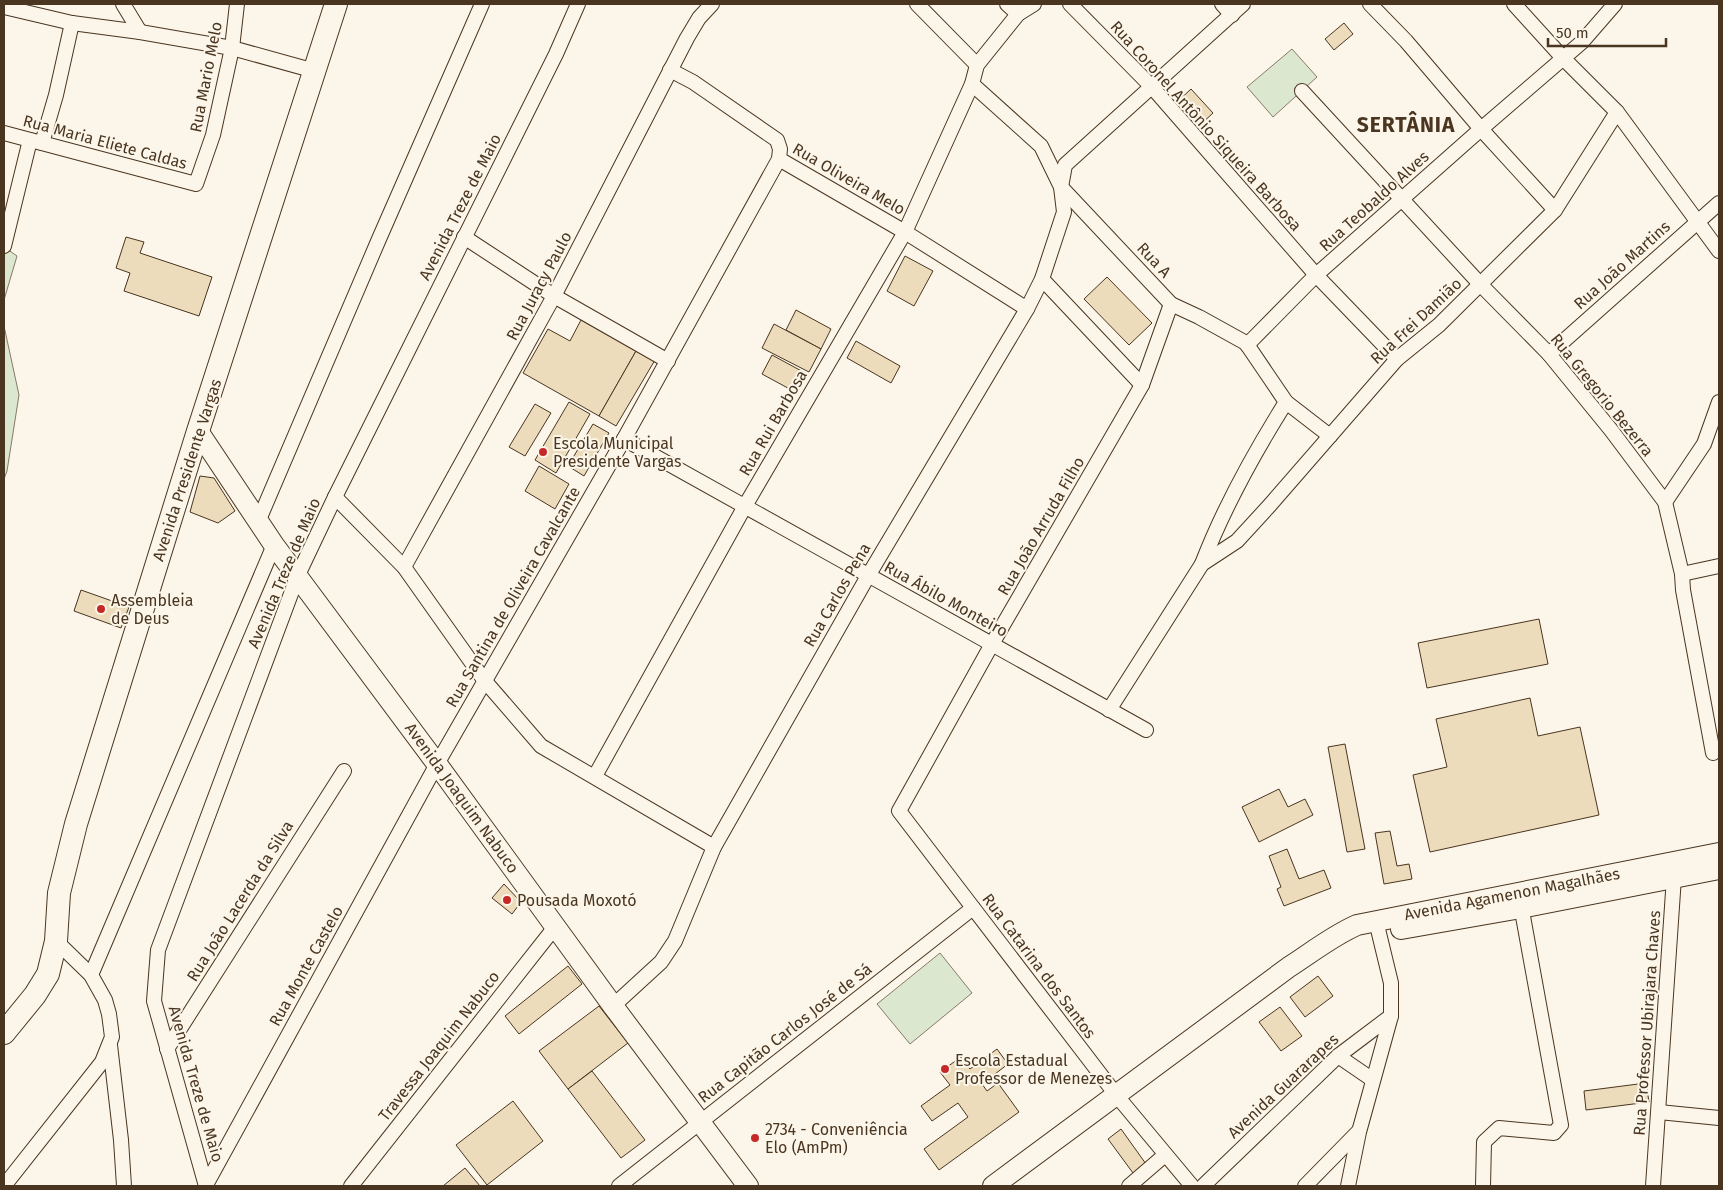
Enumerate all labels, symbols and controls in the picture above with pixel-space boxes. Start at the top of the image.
scale bar [1548,15,1666,47]
street label: Rua Coronel Antônio Siqueira Barbosa [1107,17,1305,235]
street label: Rua Mario Melo [186,20,226,134]
text: 50 m [1556,24,1589,42]
street label: Rua Maria Eliete Caldas [21,111,189,173]
district label: SERTÂNIA [1357,111,1455,138]
street label: Avenida Treze de Maio [415,131,505,283]
street label: Rua Oliveira Melo [789,139,909,219]
street label: Rua Teobaldo Alves [1315,147,1433,255]
street label: Rua João Martins [1570,217,1674,313]
street label: Rua Juracy Paulo [502,228,576,344]
street label: Rua A [1133,238,1176,282]
street label: Rua Frei Damião [1367,274,1465,368]
street label: Rua Gregorio Bezerra [1547,330,1657,460]
street label: Rua Rui Barbosa [735,367,811,479]
street label: Avenida Presidente Vargas [149,376,225,564]
place label: Escola Municipal Presidente Vargas [553,434,681,471]
marker: Escola Municipal Presidente Vargas [537,446,549,458]
street label: Rua João Arruda Filho [994,453,1088,599]
street label: Rua Santina de Oliveira Cavalcante [442,483,584,711]
street label: Avenida Treze de Maio [244,495,324,651]
street label: Rua Carlos Pena [800,540,874,650]
street label: Rua Ábilo Monteiro [881,556,1012,641]
place label: Assembleia de Deus [111,591,193,628]
marker: Assembleia de Deus [95,603,107,615]
street label: Avenida Joaquim Nabuco [401,719,523,877]
street label: Rua João Lacerda da Silva [183,817,297,985]
street label: Avenida Agamenon Magalhães [1403,864,1621,924]
street label: Rua Catarina dos Santos [978,890,1100,1042]
place label: Pousada Moxotó [517,891,637,910]
marker: Pousada Moxotó [501,894,513,906]
street label: Rua Monte Castelo [265,903,347,1029]
street label: Rua Professor Ubirajara Chaves [1630,910,1664,1136]
street label: Rua Capitão Carlos José de Sá [694,959,876,1107]
street label: Travessa Joaquim Nabuco [375,967,503,1125]
street label: Avenida Treze de Maio [165,1004,227,1164]
street label: Avenida Guararapes [1224,1030,1342,1142]
place label: Escola Estadual Professor de Menezes [955,1051,1112,1088]
marker: Escola Estadual Professor de Menezes [939,1063,951,1075]
place label: 2734 - Conveniência Elo (AmPm) [765,1120,908,1157]
marker: 2734 - Conveniência Elo (AmPm) [749,1132,761,1144]

